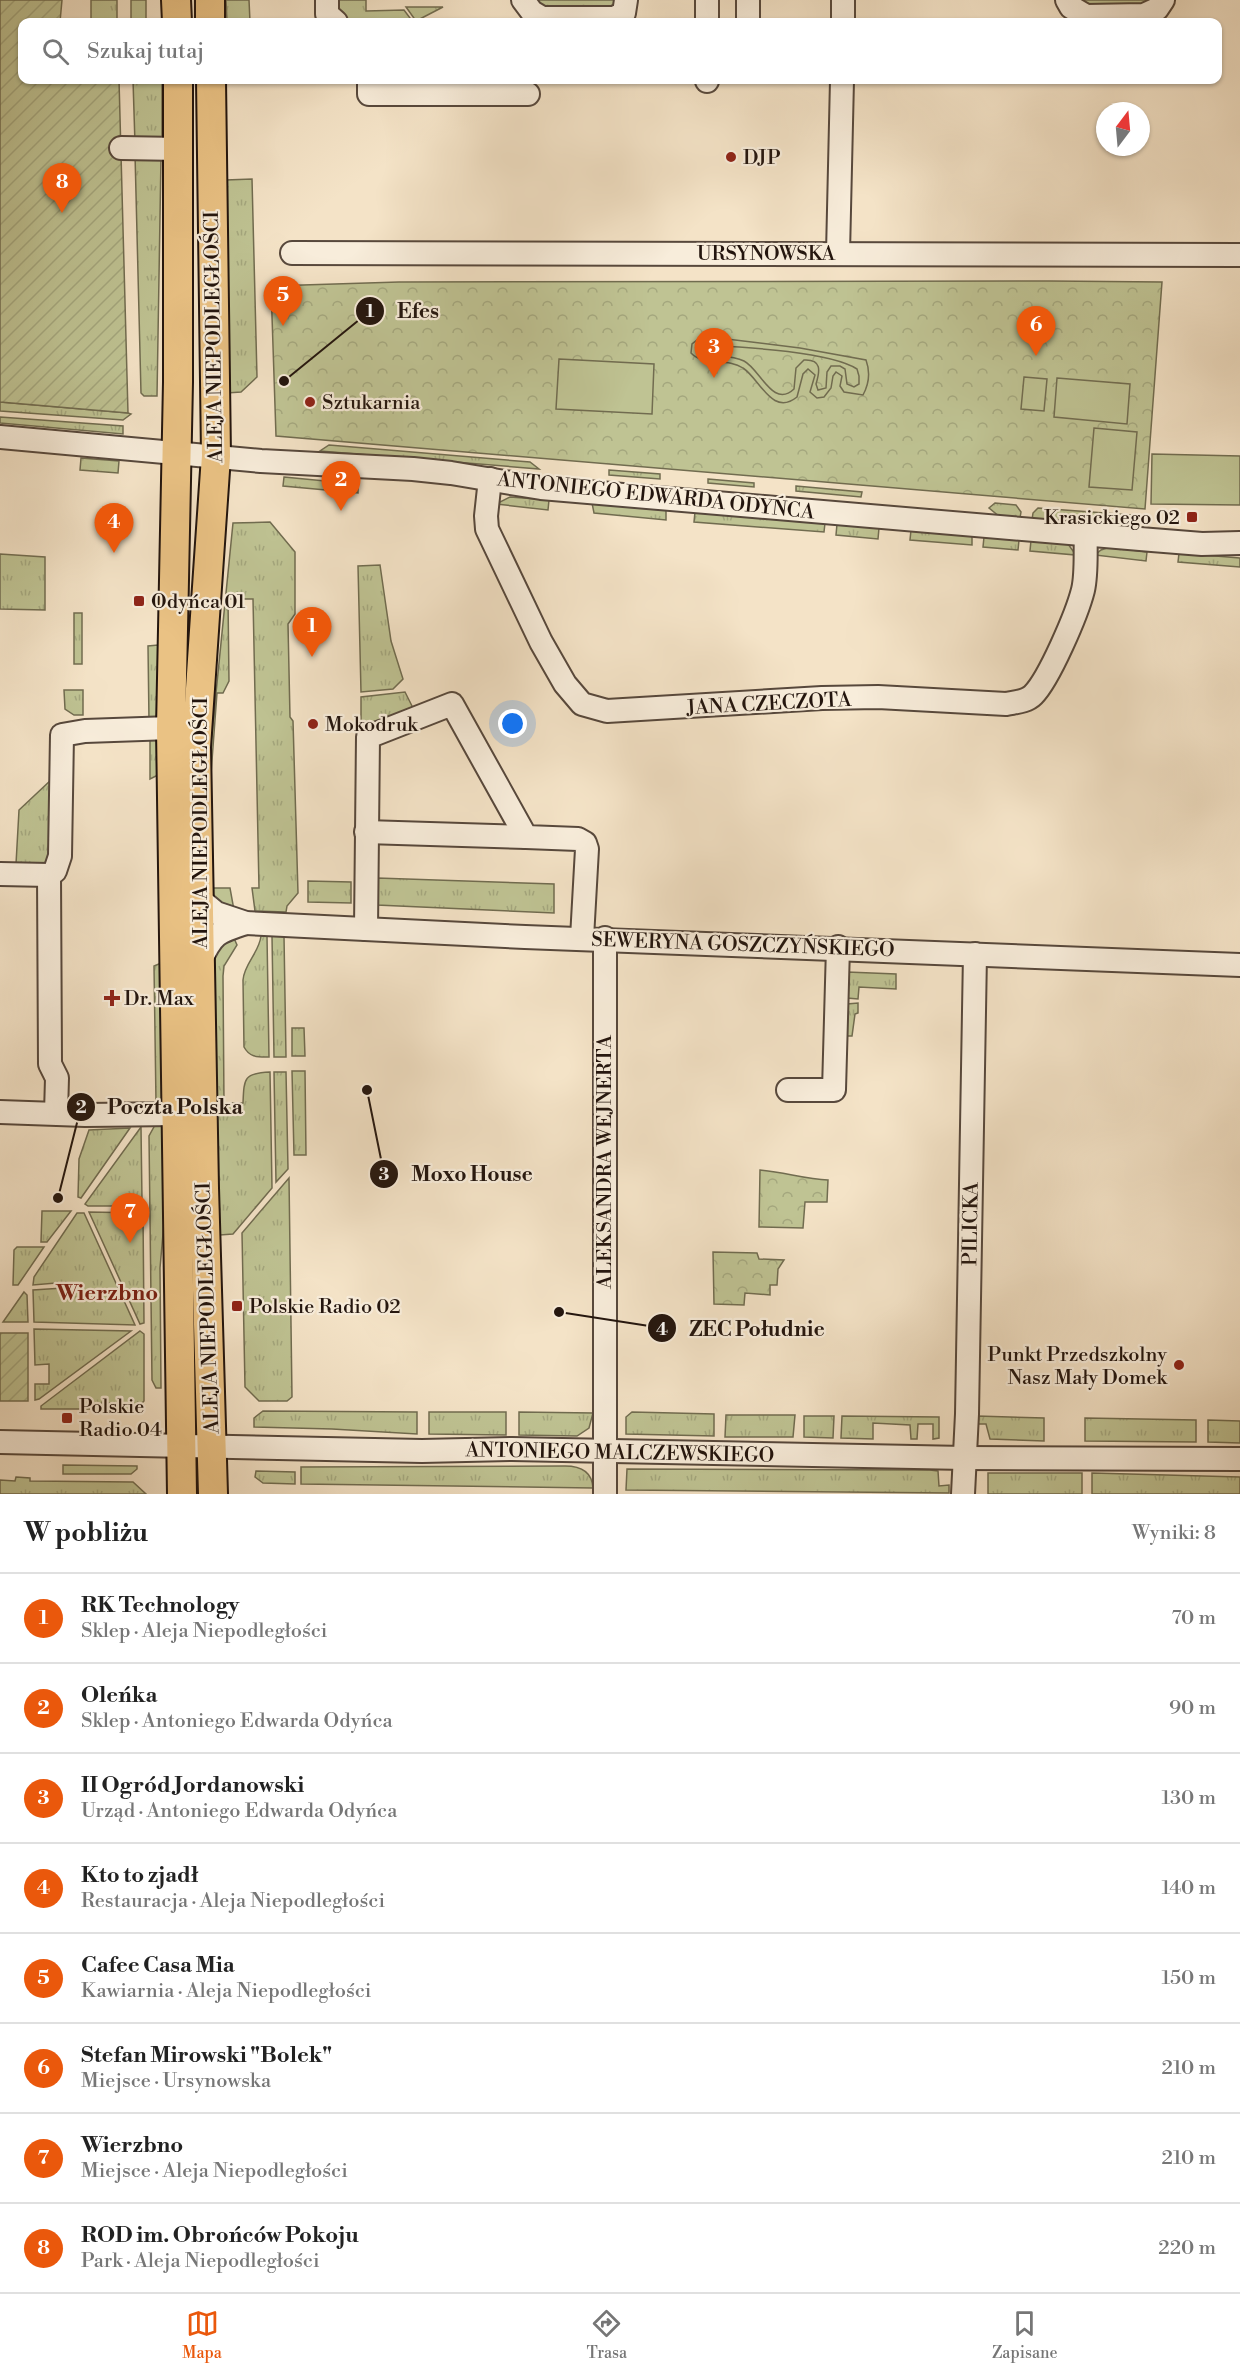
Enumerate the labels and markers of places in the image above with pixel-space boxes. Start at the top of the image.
place label: DJP [743,146,781,171]
marker: DJP [724,150,738,164]
pin: 8 [42,164,82,213]
pin: 5 [264,276,302,326]
callout: Efes [355,291,451,330]
pin: 6 [1016,306,1056,356]
pin: 3 [694,328,734,378]
place label: Sztukarnia [322,391,421,416]
marker: Sztukarnia [303,395,317,409]
pin: 2 [322,462,360,511]
pin: 4 [94,504,134,553]
place label: Krasickiego 02 [1044,506,1180,531]
marker: Krasickiego 02 [1185,510,1199,524]
place label: Odyńca 01 [151,590,246,615]
marker: Odyńca 01 [132,594,146,608]
pin: 1 [292,608,332,657]
place label: Mokodruk [325,713,419,738]
marker: Mokodruk [306,717,320,731]
place label: Dr. Max [124,987,195,1012]
marker: Dr. Max [105,991,119,1005]
callout: Poczta Polska [66,1087,255,1126]
callout: Moxo House [369,1155,545,1194]
pin: 7 [110,1194,150,1243]
place label: Polskie Radio 02 [249,1295,401,1320]
marker: Polskie Radio 02 [230,1299,244,1313]
callout: ZEC Południe [647,1309,837,1348]
place label: Punkt Przedszkolny Nasz Mały Domek [988,1343,1169,1391]
marker: Punkt Przedszkolny Nasz Mały Domek [1172,1358,1186,1372]
place label: Polskie Radio 04 [79,1395,162,1443]
marker: Polskie Radio 04 [60,1411,74,1425]

